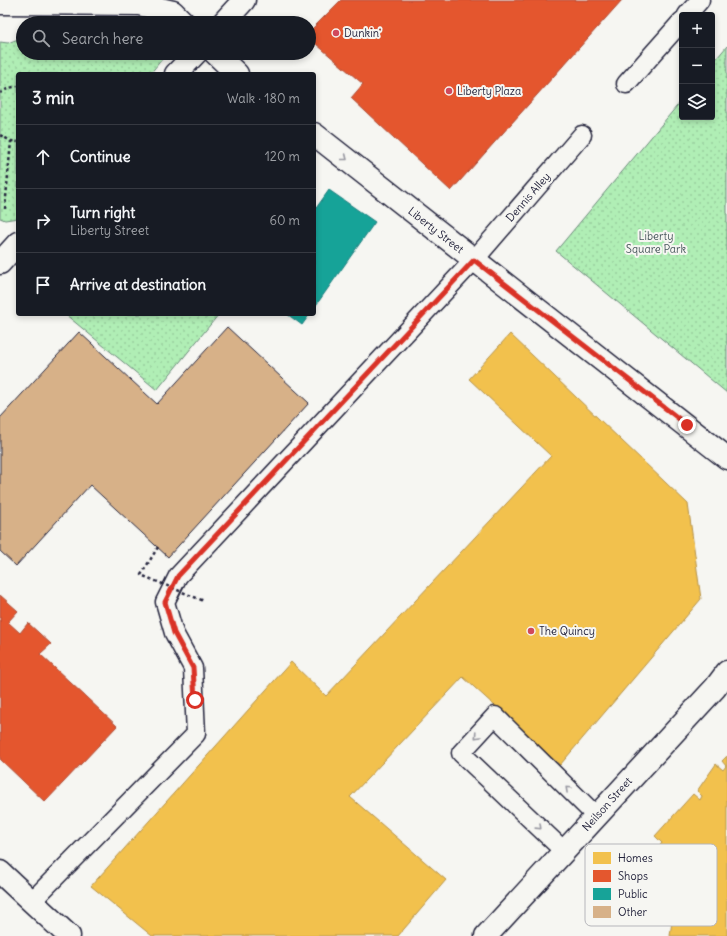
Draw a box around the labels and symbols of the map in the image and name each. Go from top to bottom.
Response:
place label: Dunkin' [344,26,381,40]
marker: Dunkin' [331,28,341,38]
place label: Liberty Plaza [457,84,521,98]
marker: Liberty Plaza [444,86,454,96]
one-way arrow [340,154,347,161]
street label: Dennis Alley [503,169,553,225]
street label: Liberty Street [405,204,467,256]
park label: Liberty Square Park [626,229,687,256]
route end [678,416,696,434]
place label: The Quincy [539,624,595,638]
marker: The Quincy [526,626,536,636]
route start [186,691,204,709]
one-way arrow [474,732,481,739]
street label: Neilson Street [579,774,635,834]
one-way arrow [565,786,573,794]
one-way arrow [534,822,542,829]
legend [585,844,717,926]
text: Homes [618,851,653,865]
text: Shops [618,869,648,883]
text: Public [618,887,648,901]
text: Other [618,905,647,919]

